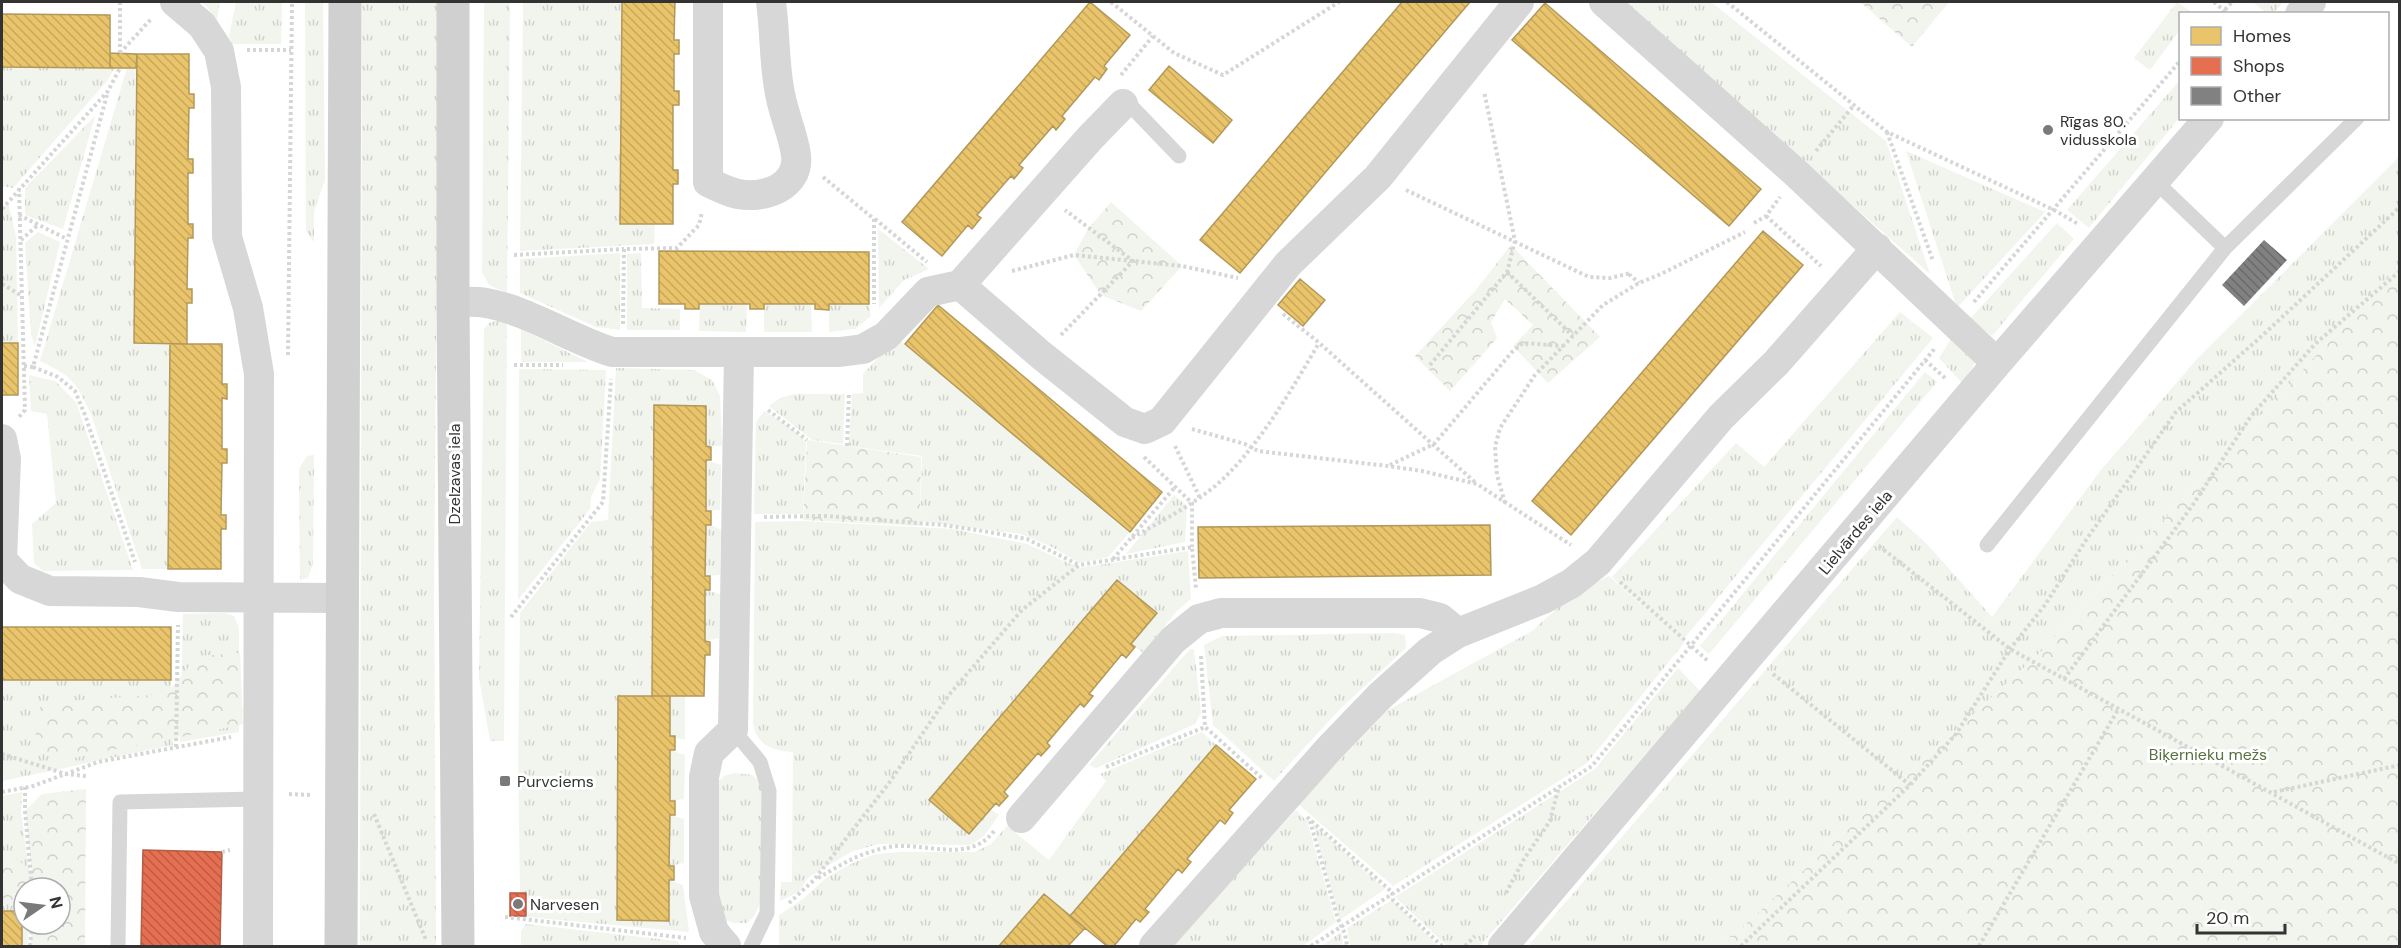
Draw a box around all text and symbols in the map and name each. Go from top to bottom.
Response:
legend [2179,12,2389,120]
text: Homes [2233,24,2291,48]
text: Shops [2233,54,2285,78]
text: Other [2233,84,2282,108]
place label: Rīgas 80. vidusskola [2060,111,2137,150]
marker: Rīgas 80. vidusskola [2041,123,2055,137]
street label: Dzelzavas iela [444,424,465,524]
street label: Lielvārdes iela [1814,486,1897,579]
park label: Biķernieku mežs [2149,744,2267,765]
place label: Purvciems [517,771,594,792]
marker: Purvciems [498,774,512,788]
north arrow [12,876,72,936]
text: N [44,894,68,911]
place label: Narvesen [530,894,599,915]
marker: Narvesen [511,897,525,911]
scale bar [2197,897,2286,935]
text: 20 m [2206,906,2249,930]

